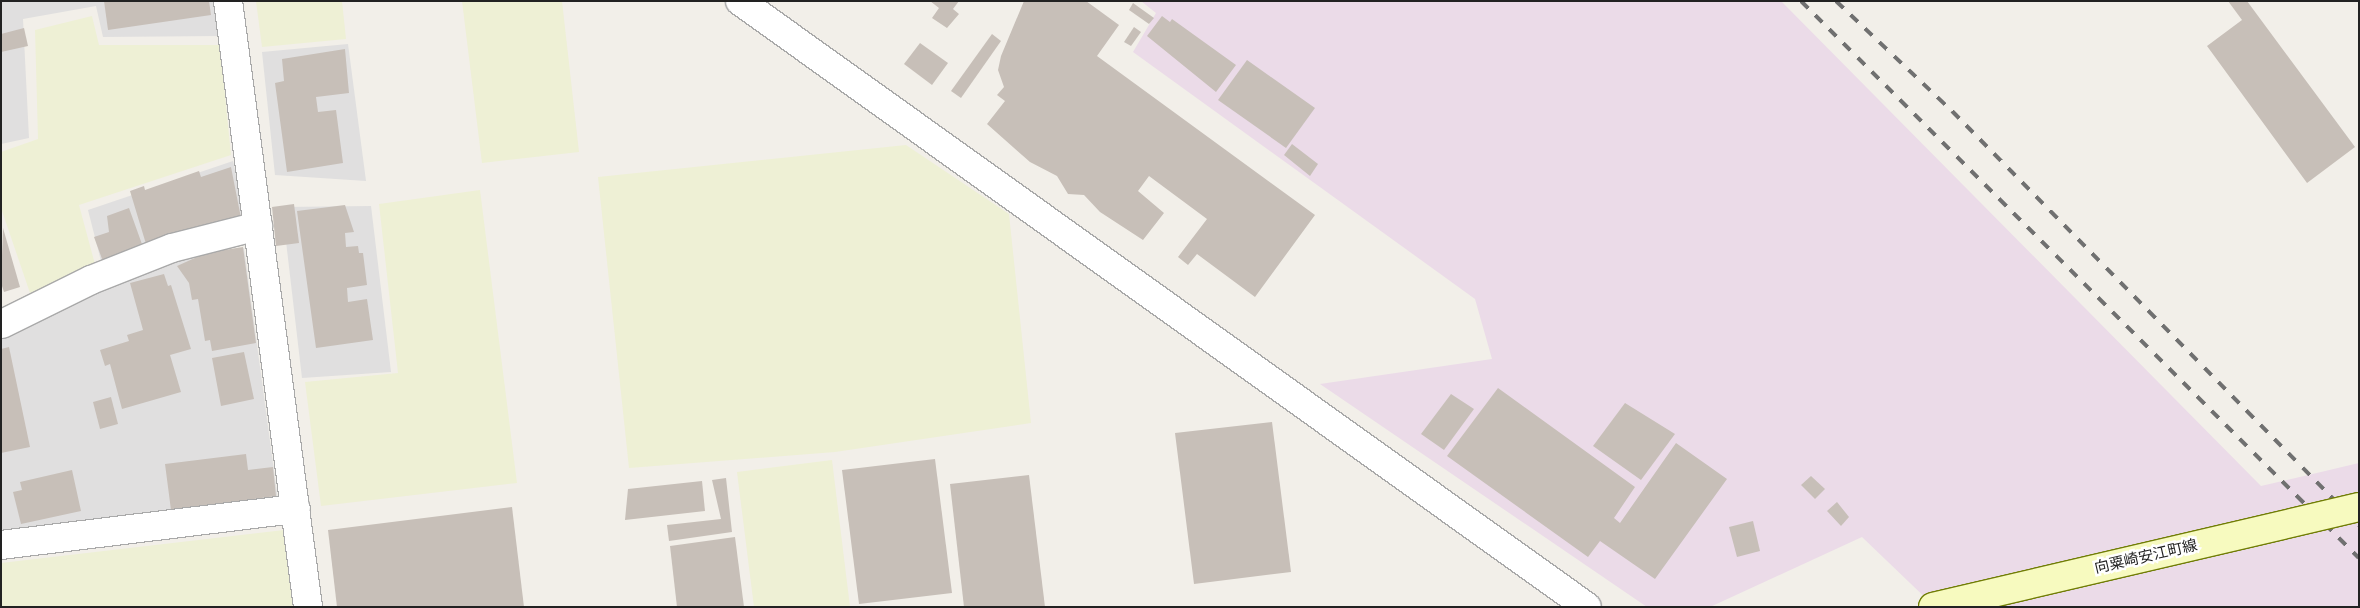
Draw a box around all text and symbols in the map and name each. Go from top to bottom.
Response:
street label: 向粟崎安江町線 [2093,536,2199,578]

